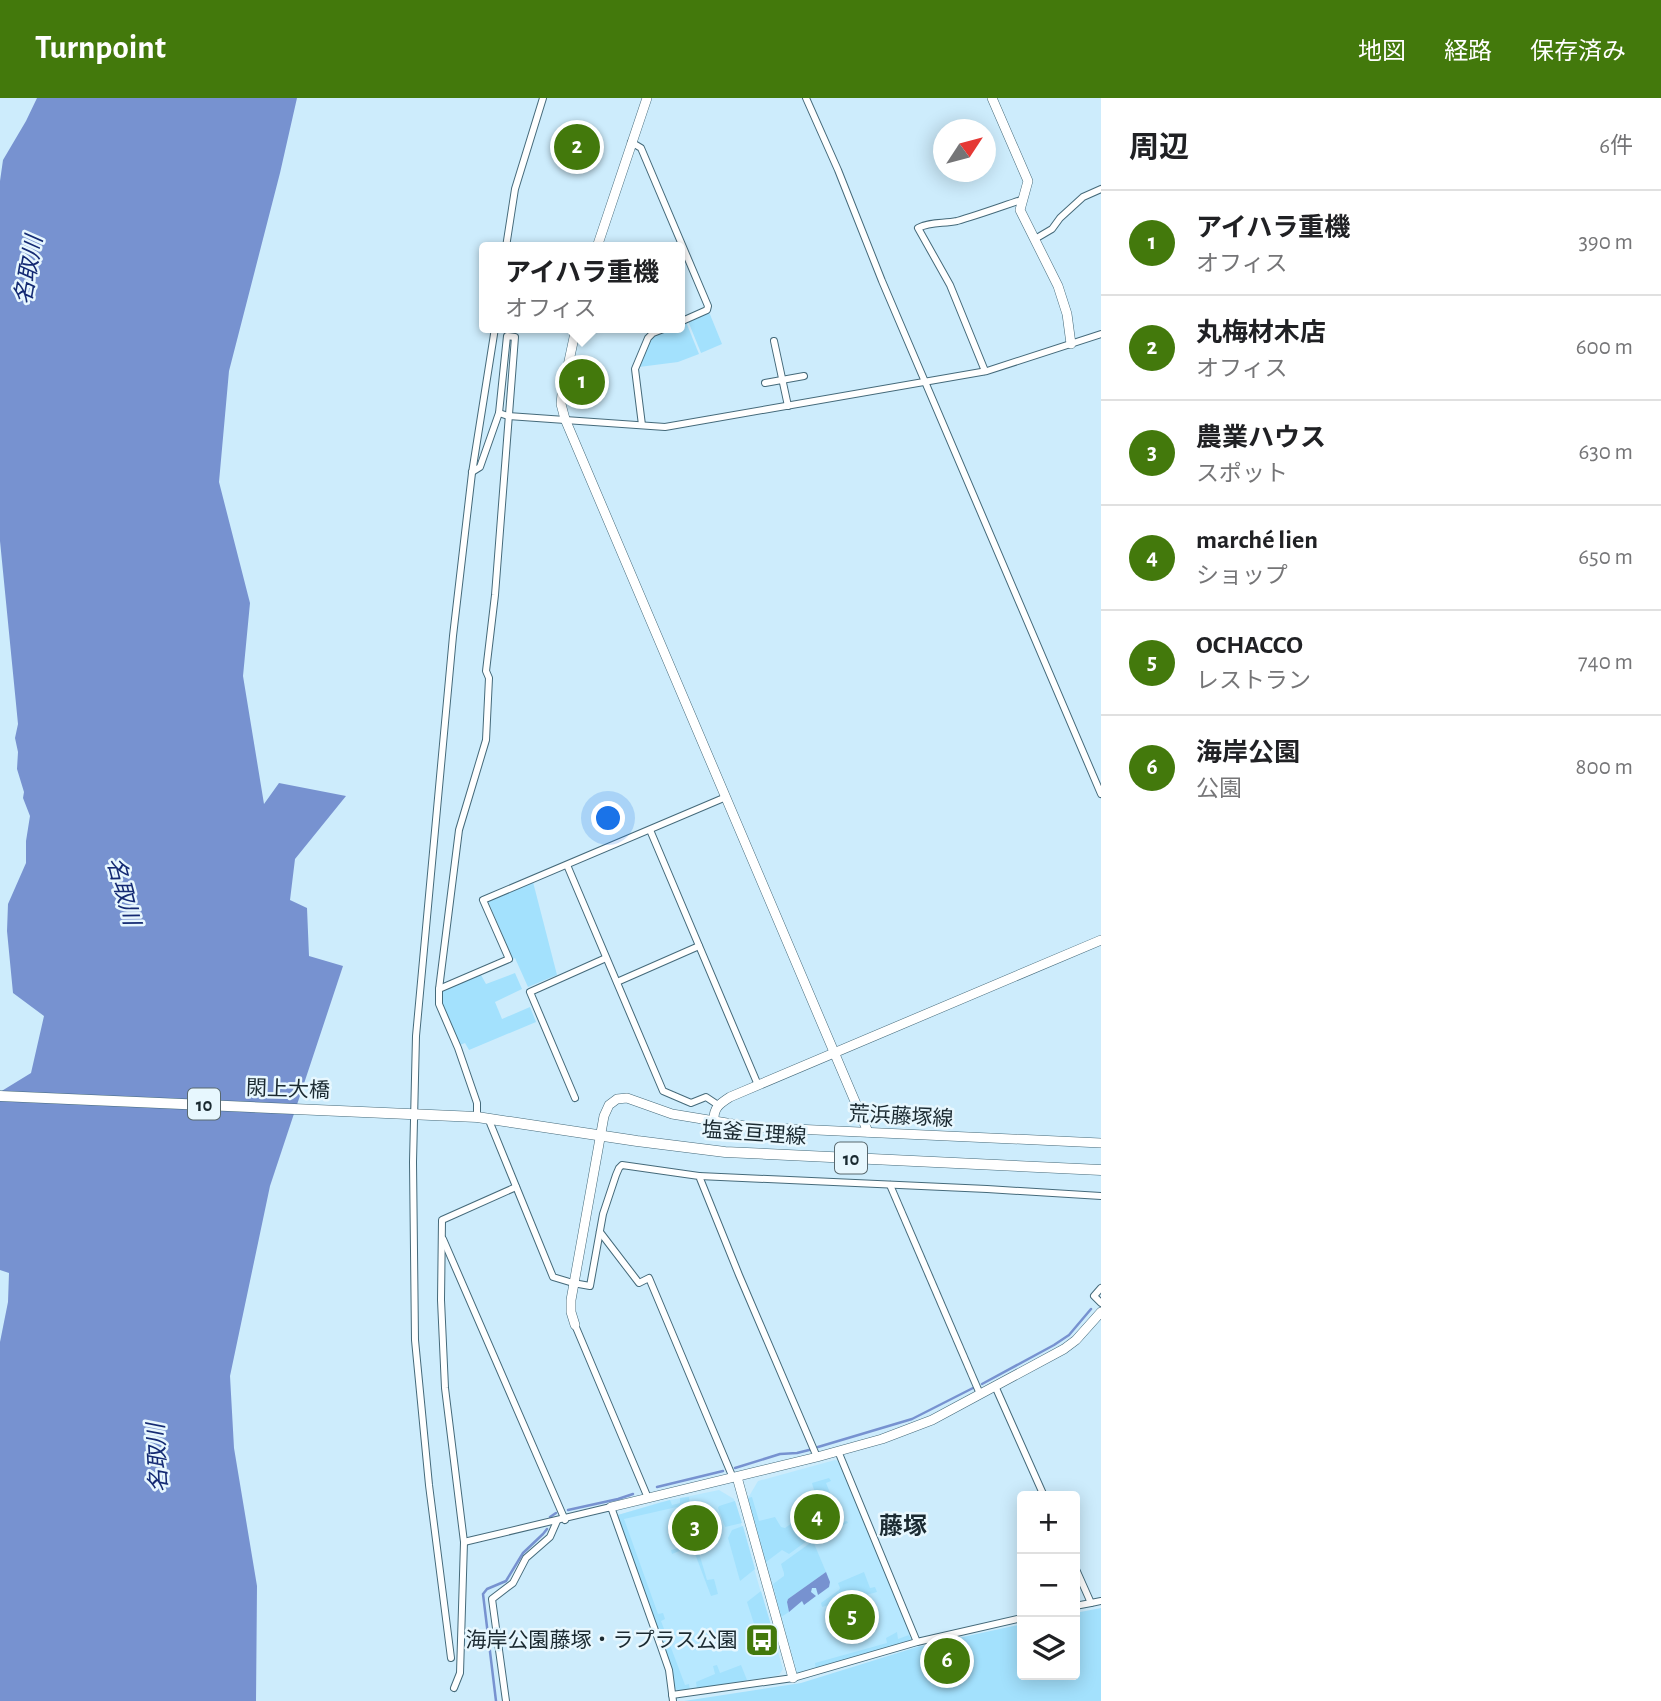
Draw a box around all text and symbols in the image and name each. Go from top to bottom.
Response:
text: Turnpoint [35,32,166,65]
text: 地図 [1358,40,1406,64]
text: 経路 [1444,40,1492,64]
text: 保存済み [1530,40,1626,64]
north arrow [933,119,996,182]
pin: 2 [554,121,600,173]
text: 周辺 [1129,133,1189,163]
text: 6件 [1599,135,1633,158]
text: アイハラ重機 [1196,215,1350,241]
water label: 名取川 [10,231,47,306]
text: 1 [1148,231,1156,254]
text: 390 m [1578,231,1633,254]
popup [479,242,685,333]
text: オフィス [1196,253,1288,276]
text: アイハラ重機 [505,260,659,286]
text: オフィス [505,298,596,321]
text: 丸梅材木店 [1196,320,1326,346]
text: 2 [1147,336,1157,359]
text: 600 m [1576,336,1633,359]
pin: 1 [559,356,605,408]
text: オフィス [1196,358,1288,381]
text: 農業ハウス [1196,425,1326,451]
text: 3 [1147,441,1157,464]
text: 630 m [1578,441,1633,464]
text: スポット [1196,463,1288,486]
text: marché lien [1196,527,1318,553]
text: 4 [1146,546,1158,569]
text: 650 m [1578,546,1633,569]
text: ショップ [1196,565,1288,588]
text: OCHACCO [1196,632,1303,658]
text: 5 [1147,651,1157,674]
text: 740 m [1578,651,1633,674]
text: レストラン [1196,670,1311,693]
text: 海岸公園 [1196,740,1300,766]
text: 6 [1146,756,1158,779]
text: 800 m [1576,756,1633,779]
text: 公園 [1196,778,1242,801]
your location [591,801,625,835]
water label: 名取川 [103,855,145,931]
street label: 閖上大橋 [246,1077,330,1101]
road number: 10 [188,1088,220,1120]
street label: 荒浜藤塚線 [848,1102,954,1130]
street label: 塩釜亘理線 [701,1118,807,1148]
road number: 10 [835,1142,867,1174]
water label: 名取川 [143,1420,172,1493]
pin: 4 [794,1491,840,1543]
map controls [1017,1491,1080,1680]
button: + [1017,1491,1080,1554]
pin: 3 [672,1502,718,1554]
district label: 藤塚 [879,1513,927,1539]
button: − [1017,1554,1080,1617]
pin: 5 [829,1591,875,1643]
button: layers [1017,1617,1080,1680]
bus stop icon: 海岸公園藤塚・ラプラス公園 [743,1621,781,1659]
place label: 海岸公園藤塚・ラプラス公園 [465,1629,738,1651]
pin: 6 [924,1635,970,1687]

